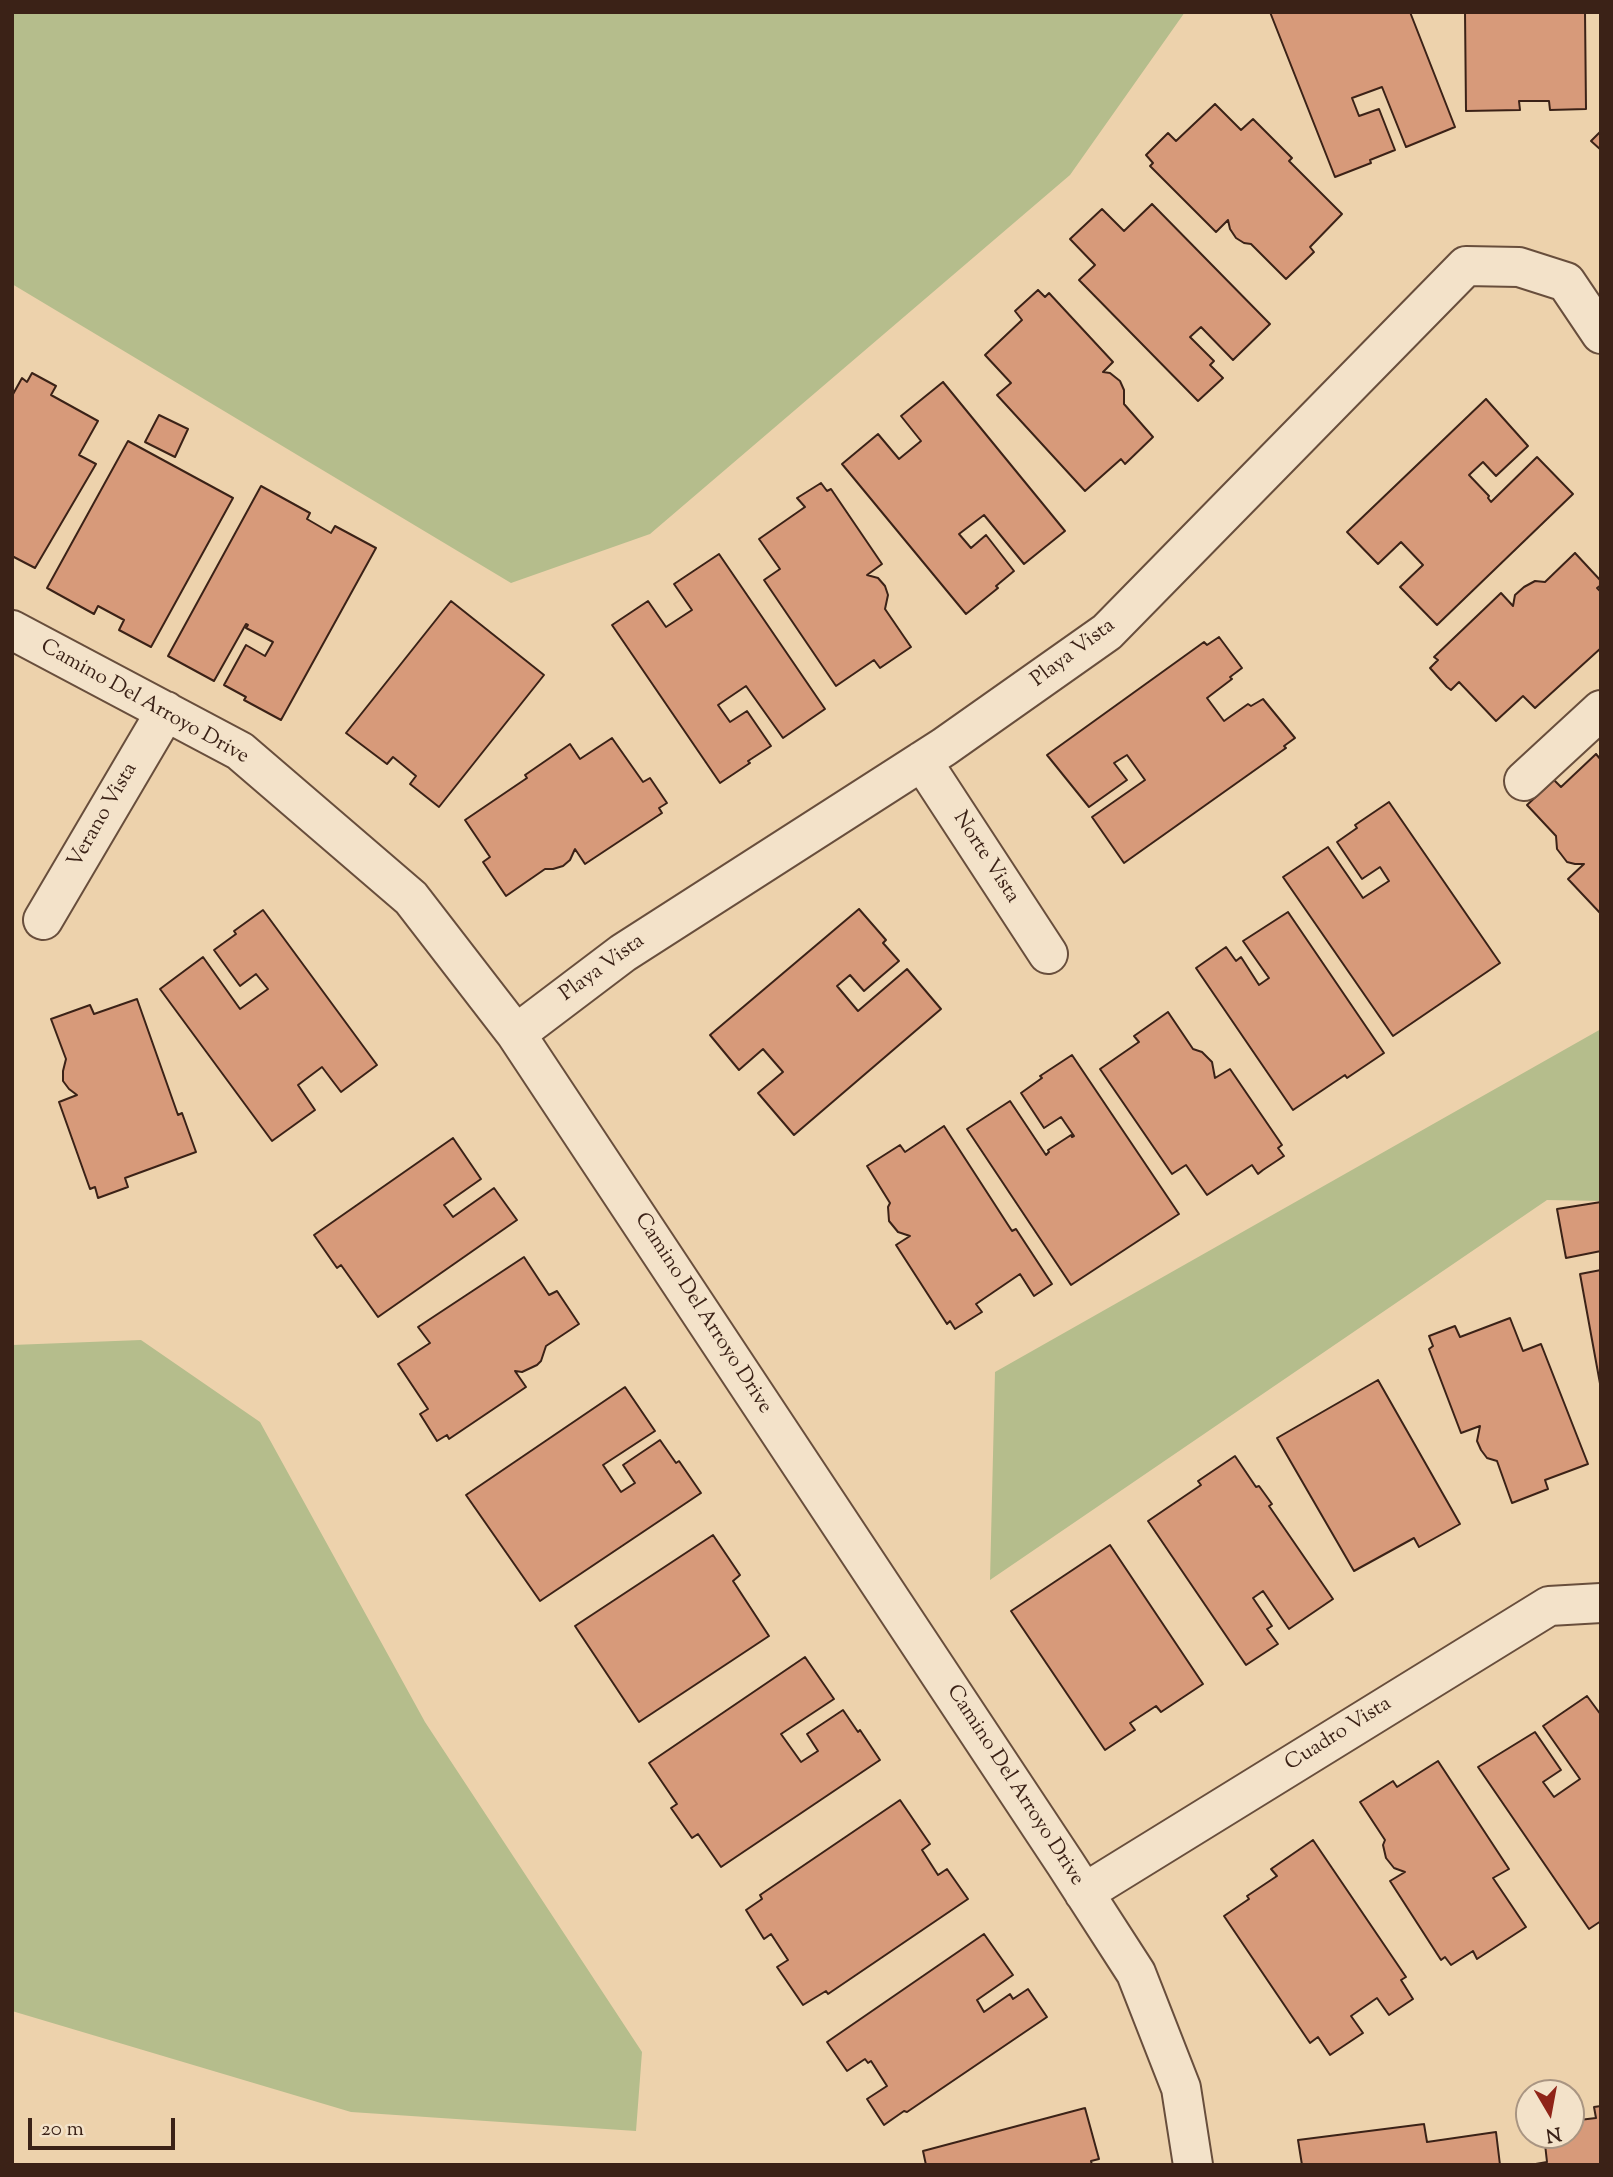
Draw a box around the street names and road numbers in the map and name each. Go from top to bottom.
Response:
street label: Playa Vista [1027,614,1121,694]
street label: Camino Del Arroyo Drive [35,635,253,771]
street label: Verano Vista [64,759,144,873]
street label: Norte Vista [946,808,1024,908]
street label: Playa Vista [556,930,650,1008]
street label: Camino Del Arroyo Drive [628,1209,776,1419]
street label: Camino Del Arroyo Drive [940,1681,1088,1891]
street label: Cuadro Vista [1281,1692,1397,1778]

